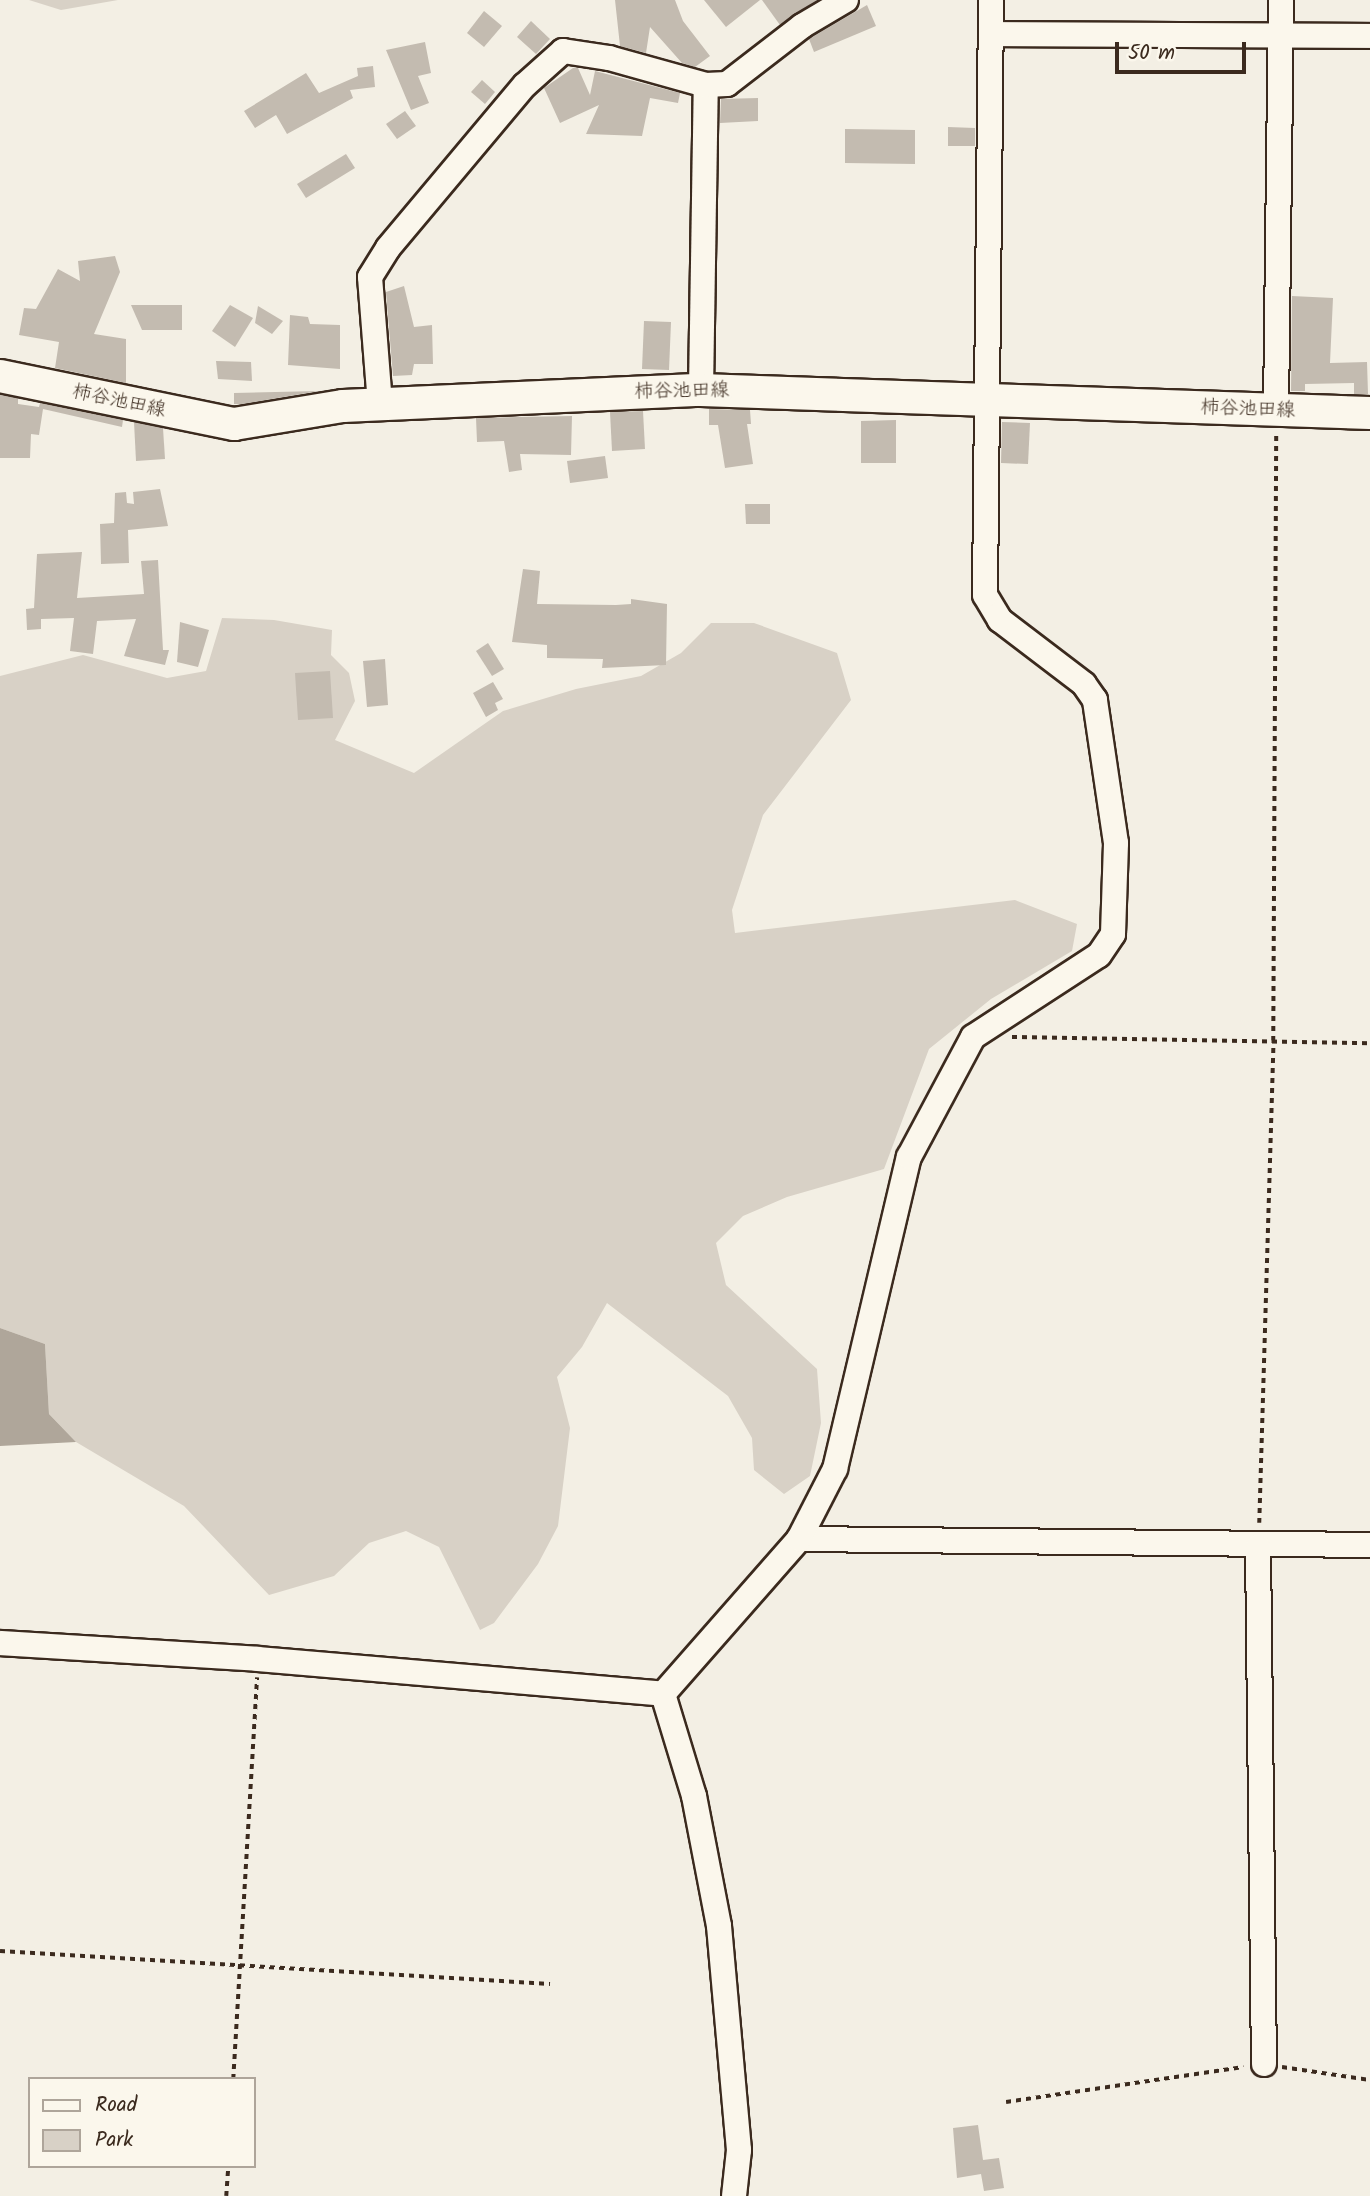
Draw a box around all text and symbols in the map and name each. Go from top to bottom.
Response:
scale bar [1118,28,1249,72]
text: 50 m [1128,37,1175,70]
street label: 柿谷池田線 [634,380,730,404]
street label: 柿谷池田線 [70,381,168,423]
street label: 柿谷池田線 [1200,397,1296,423]
legend [28,2077,256,2168]
text: Road [95,2089,137,2122]
text: Park [95,2124,133,2157]

